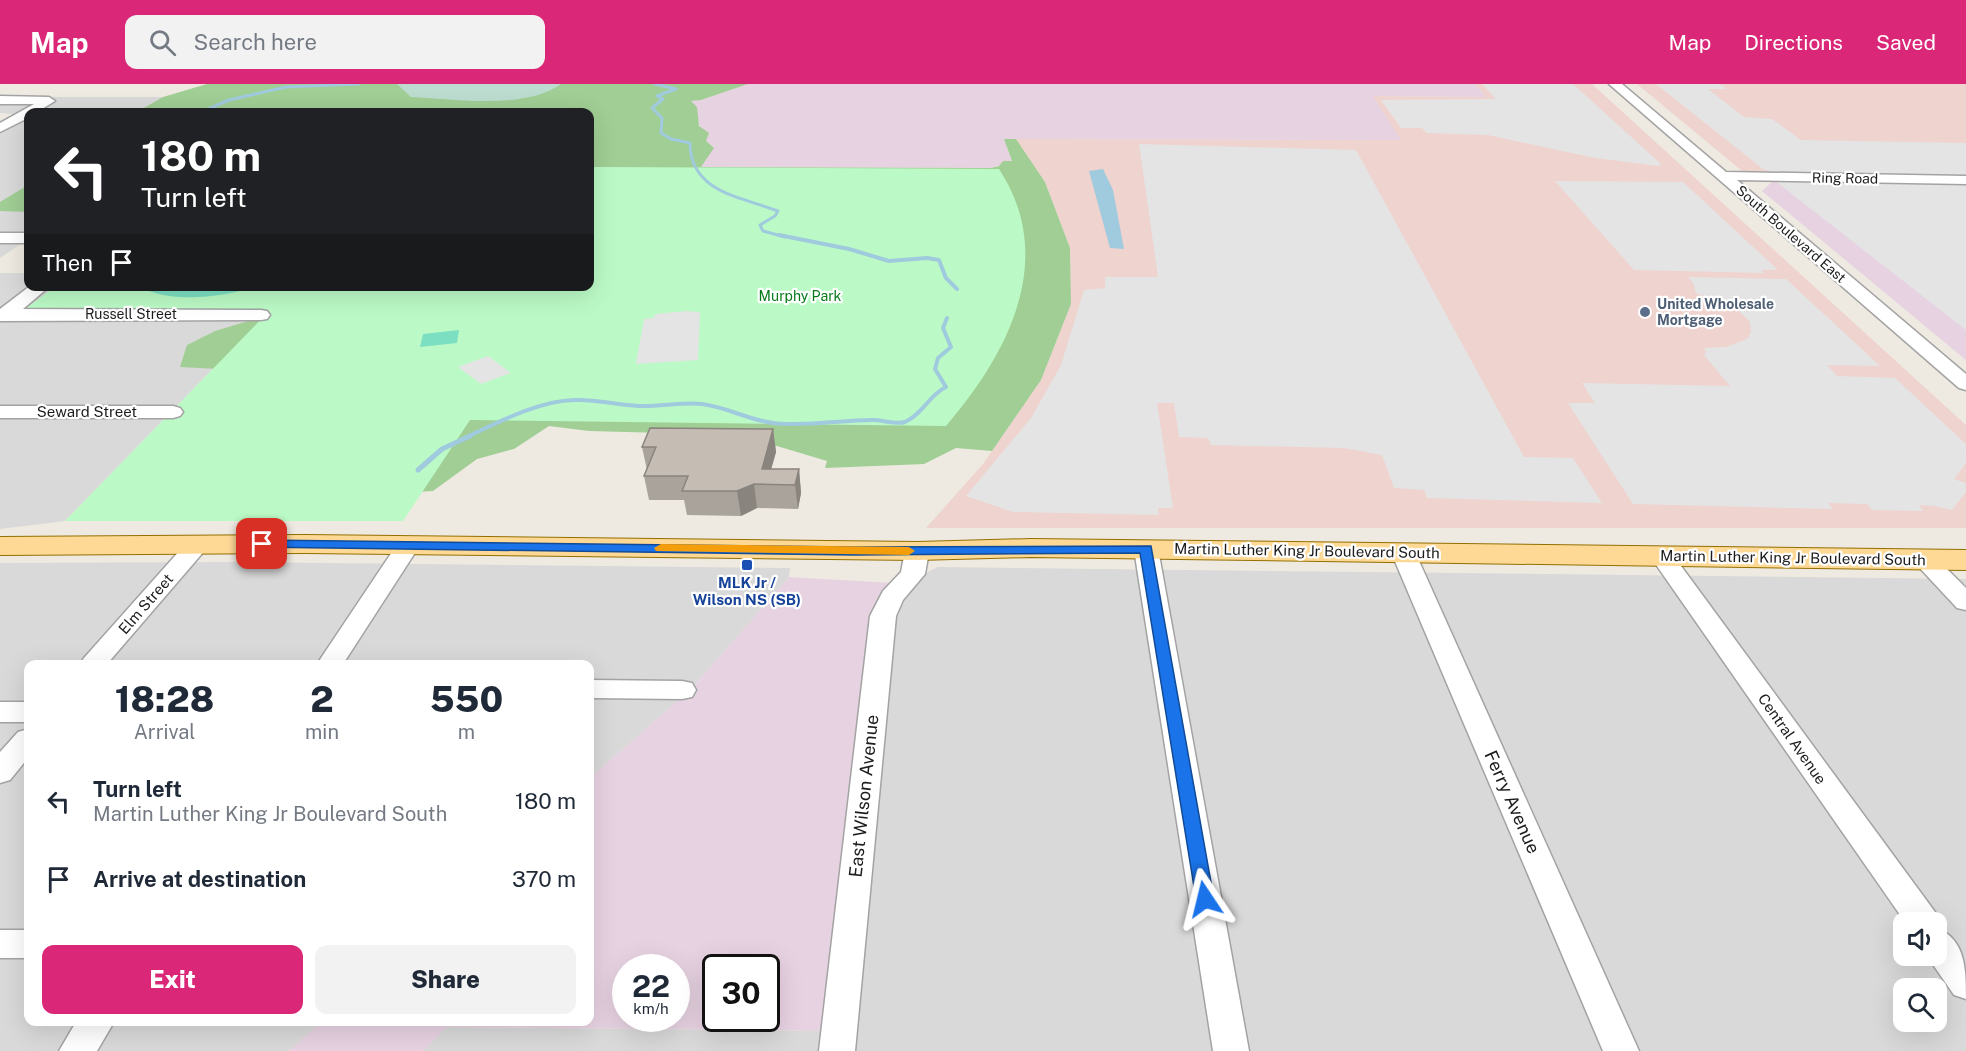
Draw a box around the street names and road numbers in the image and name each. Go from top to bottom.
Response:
street label: Ring Road [1812,169,1878,187]
street label: South Boulevard East [1733,182,1849,286]
street label: Russell Street [85,306,177,322]
street label: Seward Street [37,403,137,420]
street label: Martin Luther King Jr Boulevard South [1174,540,1440,561]
street label: Martin Luther King Jr Boulevard South [1660,547,1926,568]
street label: Elm Street [115,570,176,637]
street label: Central Avenue [1755,690,1830,787]
street label: East Wilson Avenue [845,714,882,878]
street label: Ferry Avenue [1480,747,1545,857]

